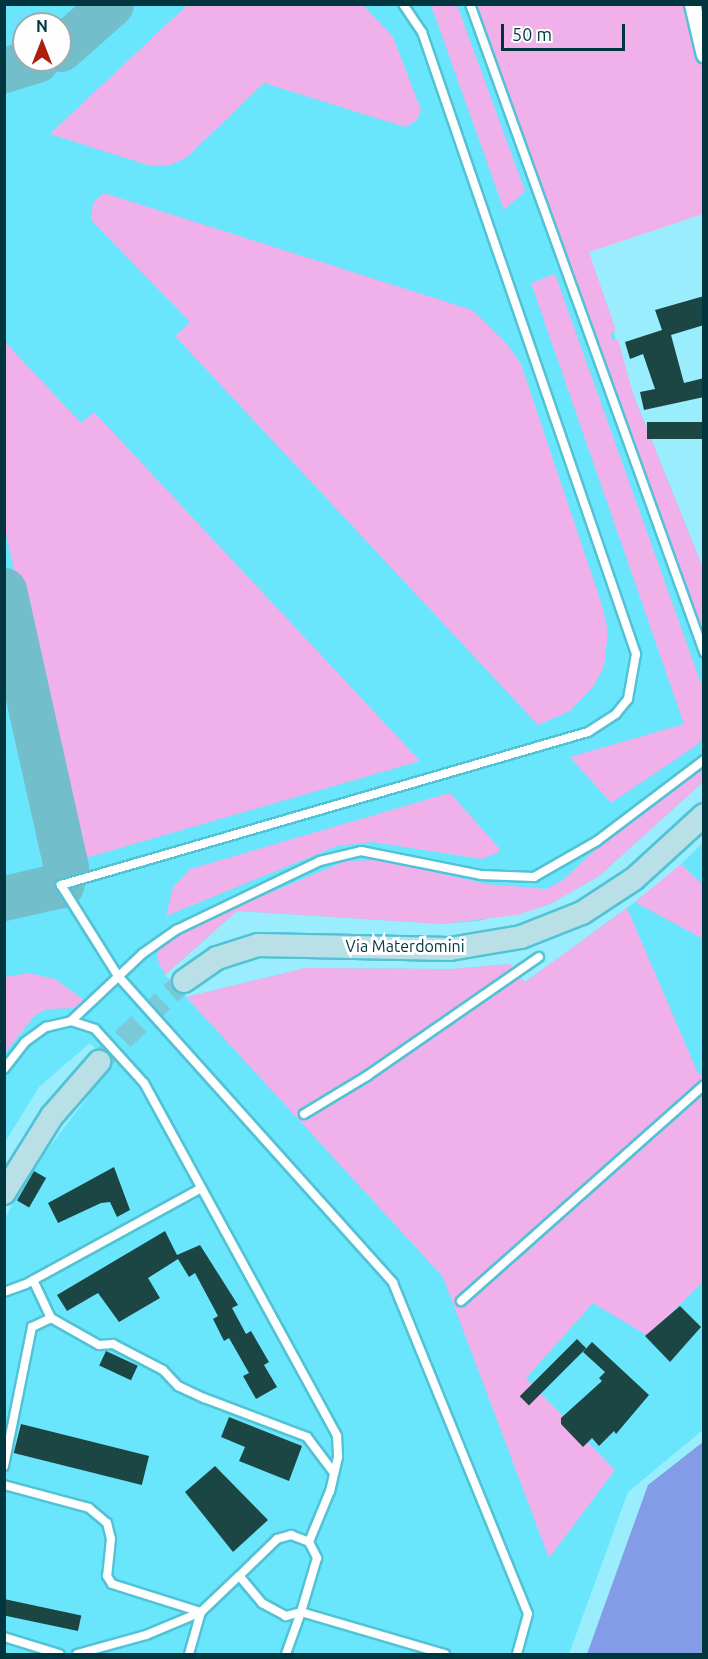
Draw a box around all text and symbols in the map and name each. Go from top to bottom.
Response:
north arrow [12,12,72,72]
scale bar [504,12,628,50]
text: N [36,17,48,35]
text: 50 m [512,24,552,44]
street label: Via Materdomini [345,936,465,956]

